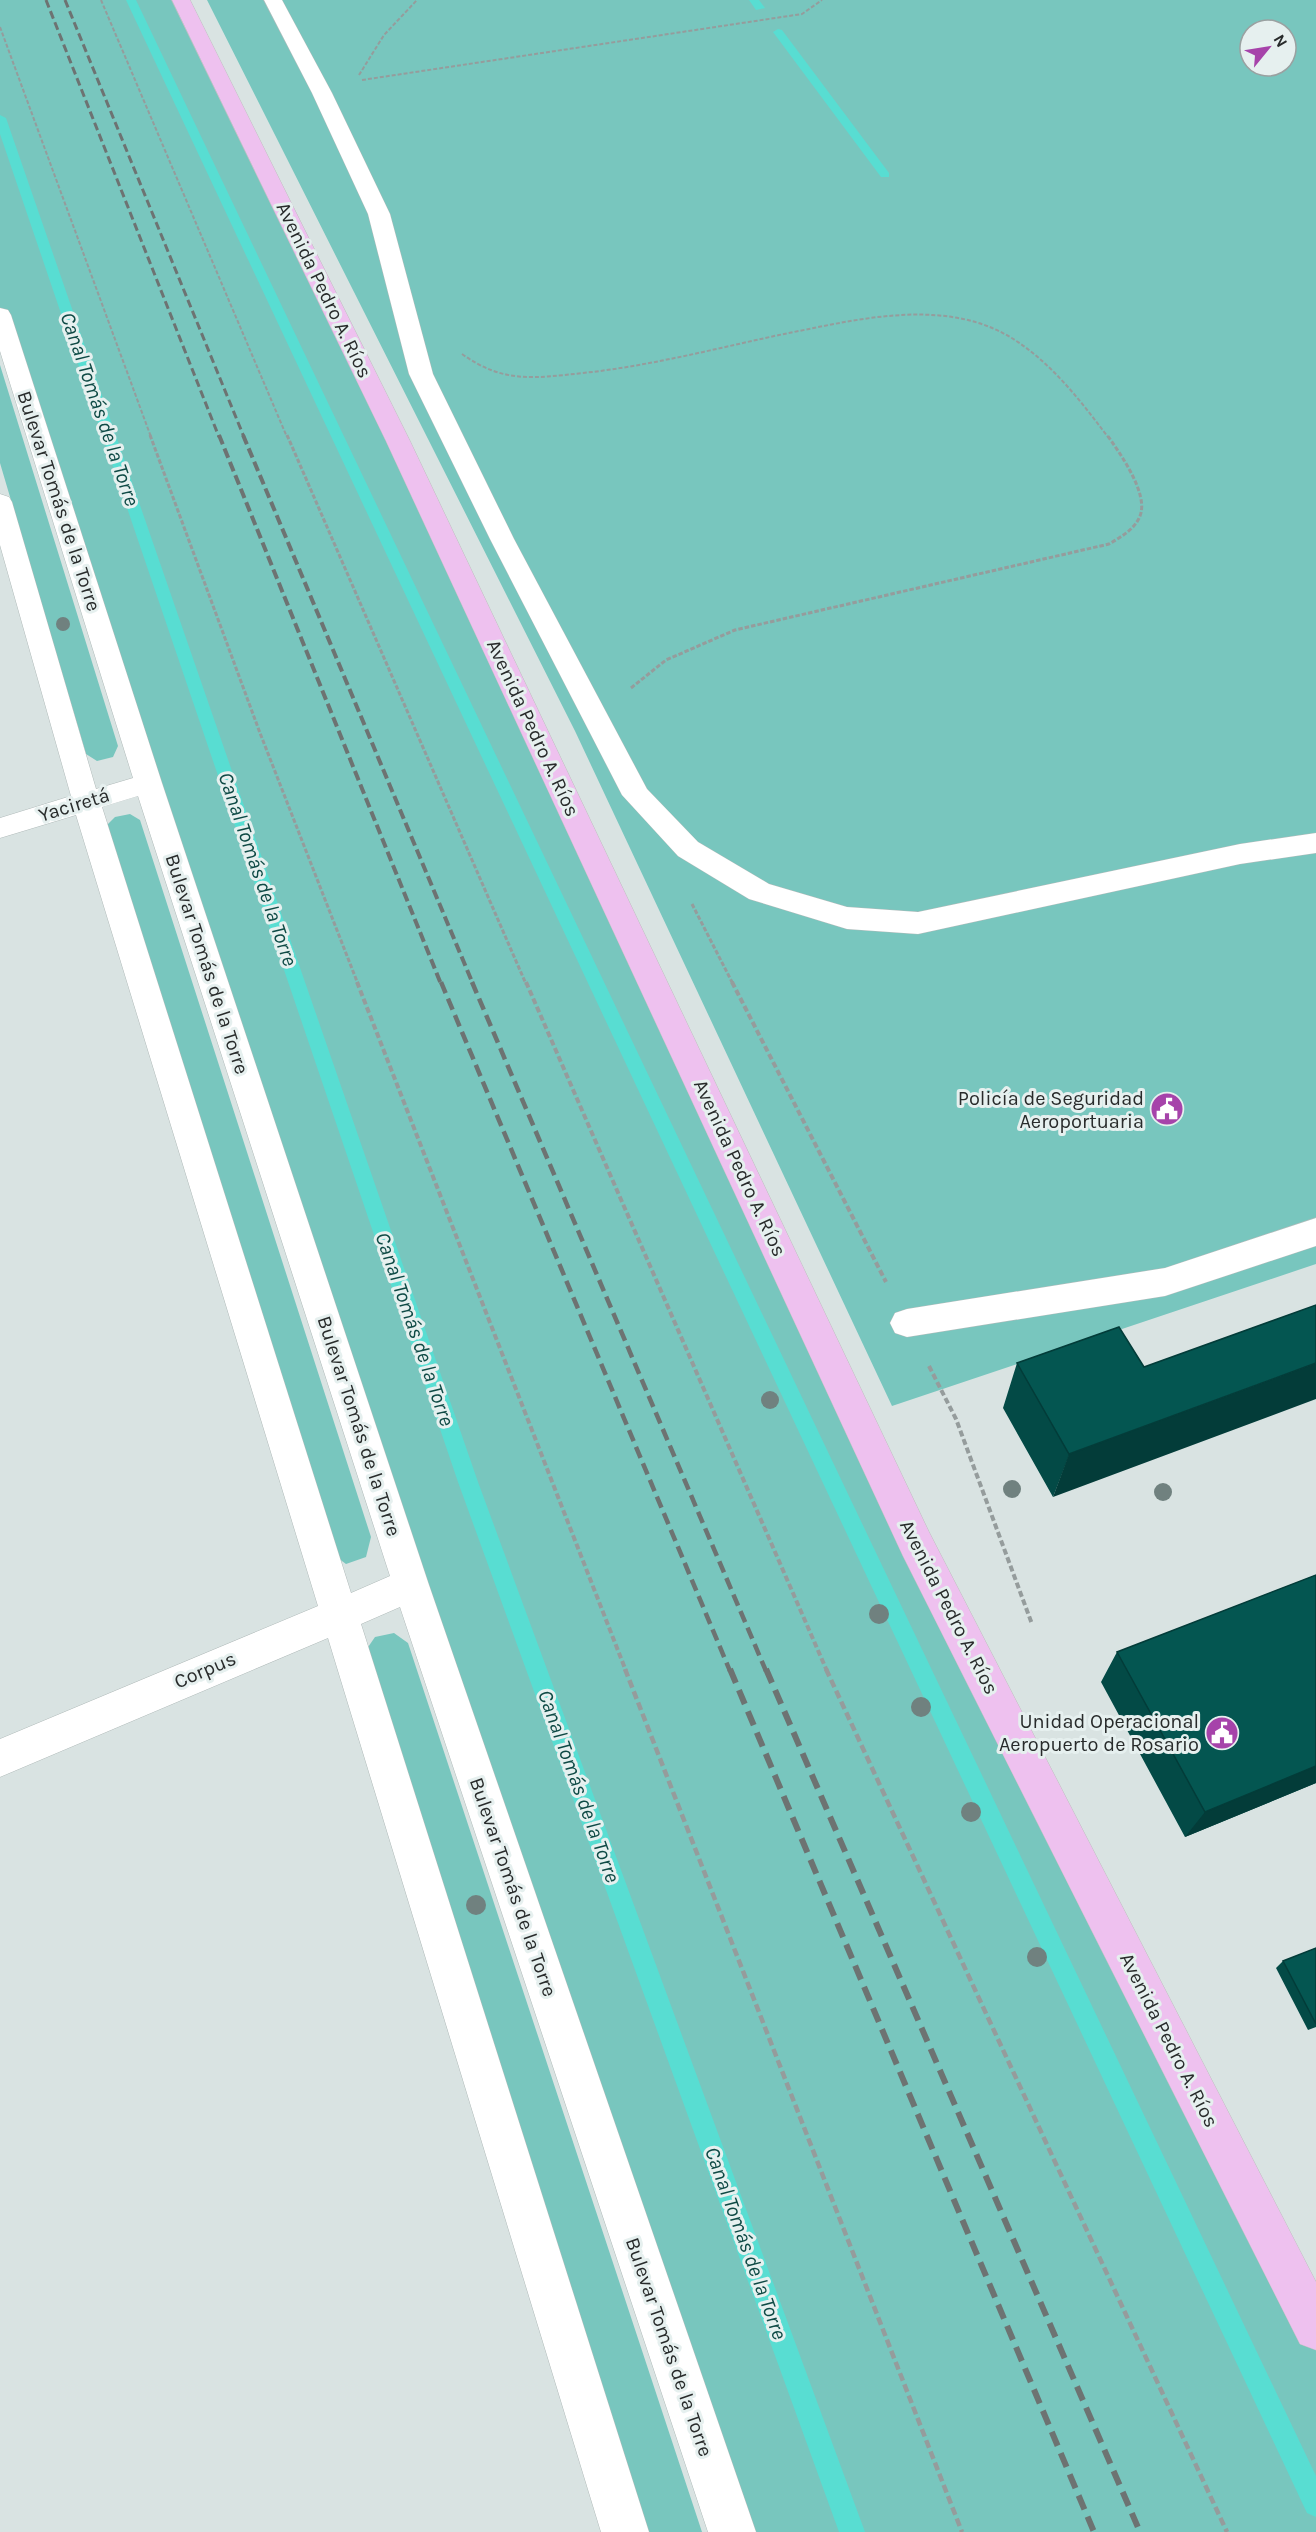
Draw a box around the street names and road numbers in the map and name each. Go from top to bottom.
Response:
street label: Avenida Pedro A. Ríos [271,198,377,382]
street label: Bulevar Tomás de la Torre [13,388,105,614]
street label: Avenida Pedro A. Ríos [482,636,584,820]
street label: Yaciretá [36,783,112,827]
street label: Bulevar Tomás de la Torre [161,851,253,1077]
street label: Avenida Pedro A. Ríos [689,1076,791,1260]
street label: Bulevar Tomás de la Torre [313,1313,405,1539]
street label: Avenida Pedro A. Ríos [895,1516,1003,1698]
street label: Corpus [171,1647,239,1693]
street label: Bulevar Tomás de la Torre [465,1774,561,2000]
street label: Avenida Pedro A. Ríos [1115,1949,1223,2131]
street label: Bulevar Tomás de la Torre [621,2234,717,2460]

